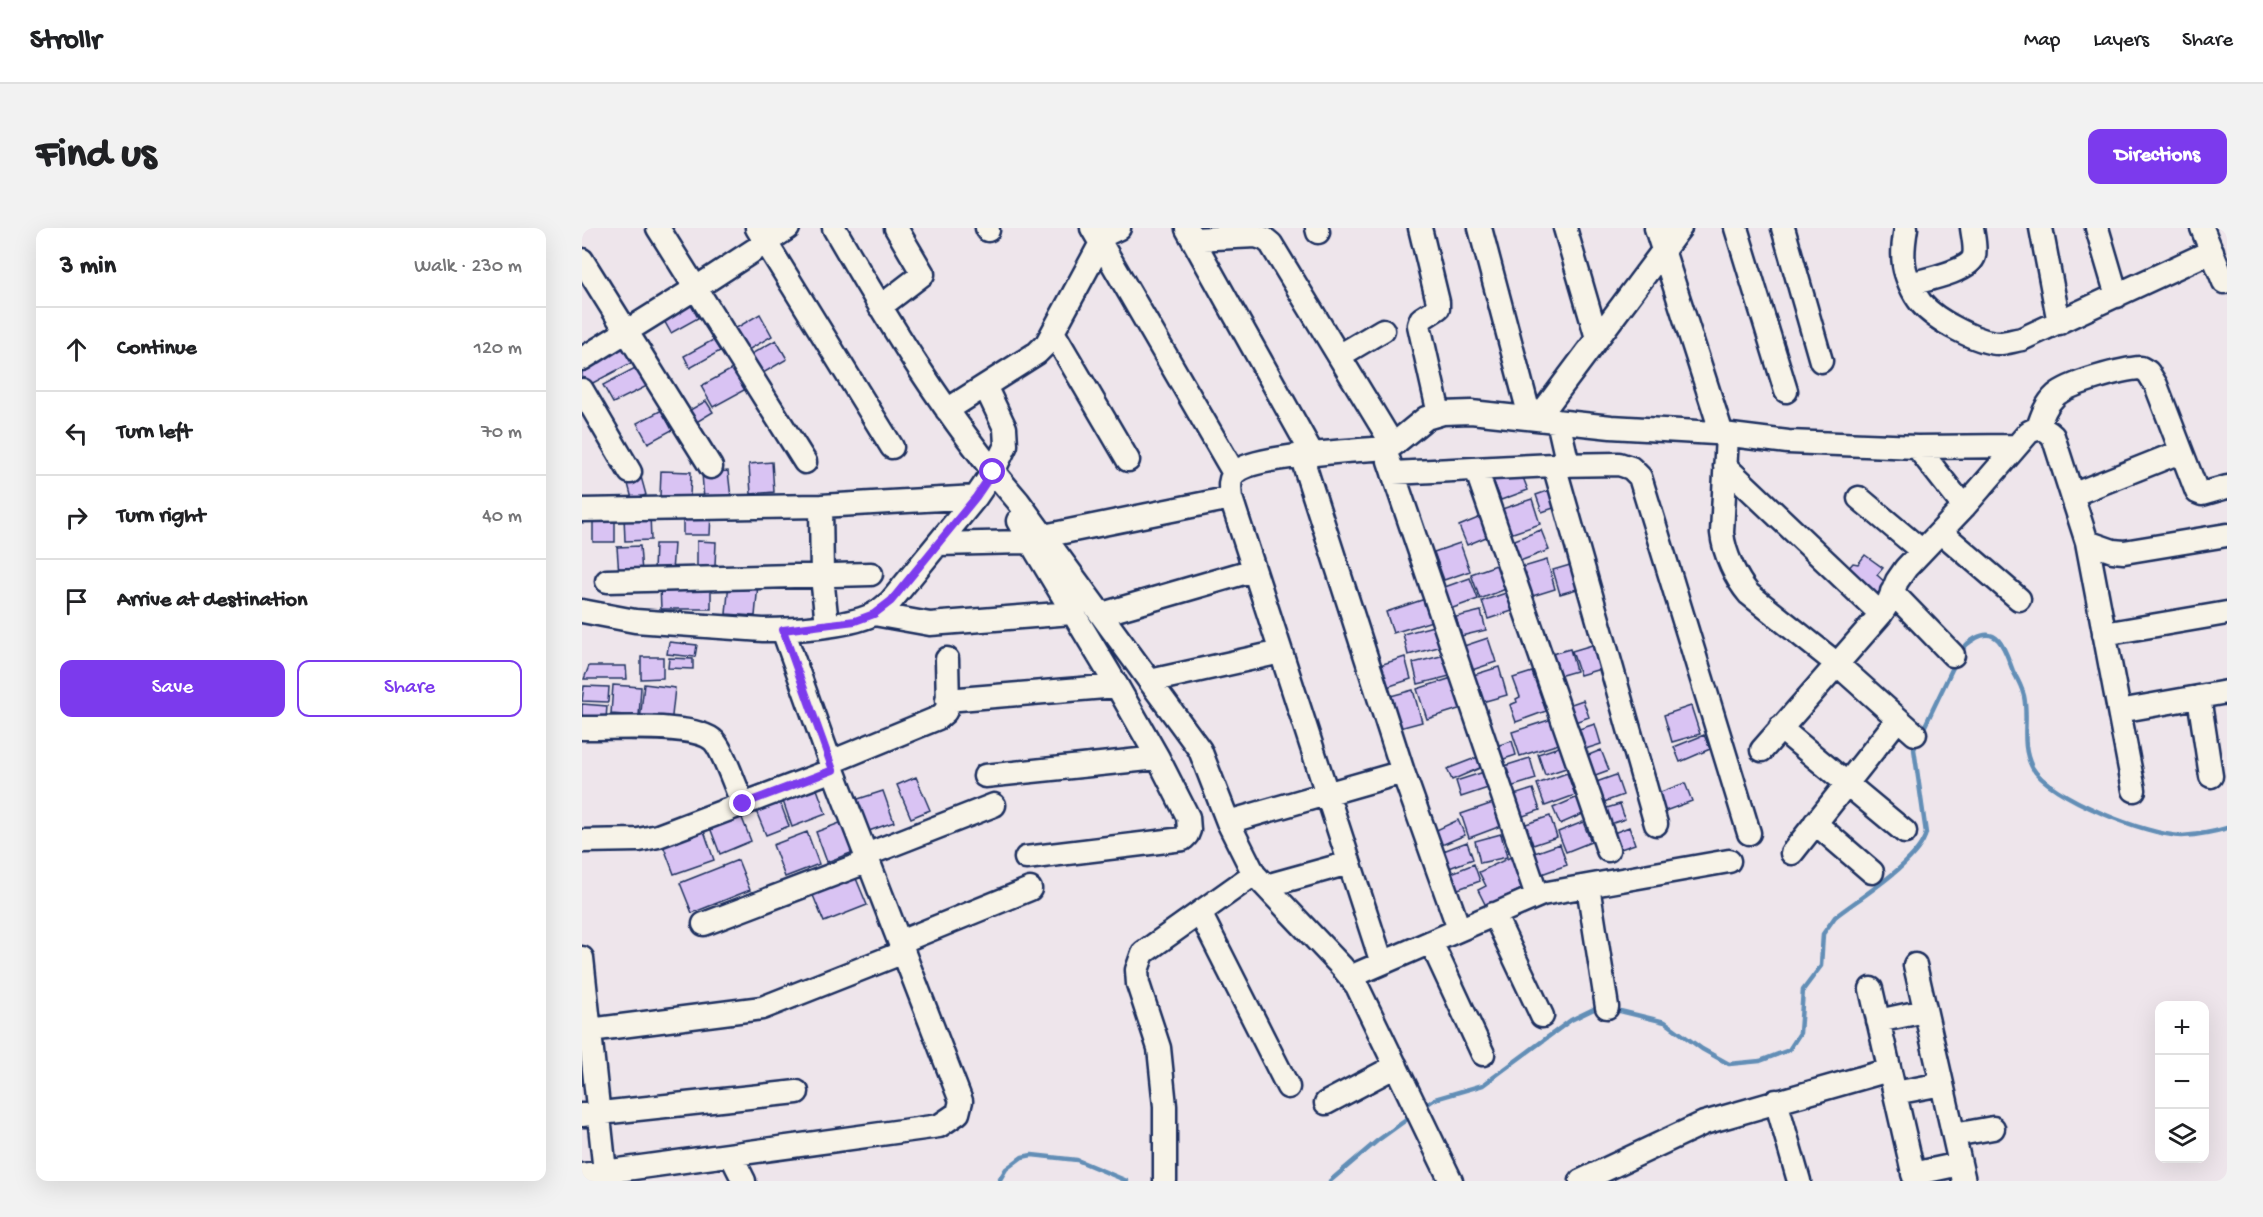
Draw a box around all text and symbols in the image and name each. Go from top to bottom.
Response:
text: Strollr [30,25,101,58]
text: Map [2024,29,2060,54]
text: Layers [2093,29,2149,54]
text: Share [2182,29,2233,54]
button: Directions [2088,129,2227,184]
text: Find us [36,132,156,181]
text: 3 min [60,252,116,283]
text: Walk · 230 m [414,256,522,279]
icon: ahead [60,333,93,366]
text: Continue [117,336,197,362]
text: 120 m [474,338,522,361]
icon: left [60,417,93,450]
text: Turn left [117,420,191,446]
text: 70 m [481,422,522,445]
route start [979,458,1005,484]
icon: right [60,501,93,534]
text: Turn right [117,504,205,530]
text: 40 m [482,506,522,529]
icon: arrive [60,585,93,618]
text: Arrive at destination [117,588,307,614]
button: Save [60,660,285,717]
button: Share [297,660,522,717]
route end [729,790,755,816]
map controls [2155,1001,2209,1163]
button: + [2155,1001,2209,1055]
button: − [2155,1055,2209,1109]
button: layers [2155,1109,2209,1163]

